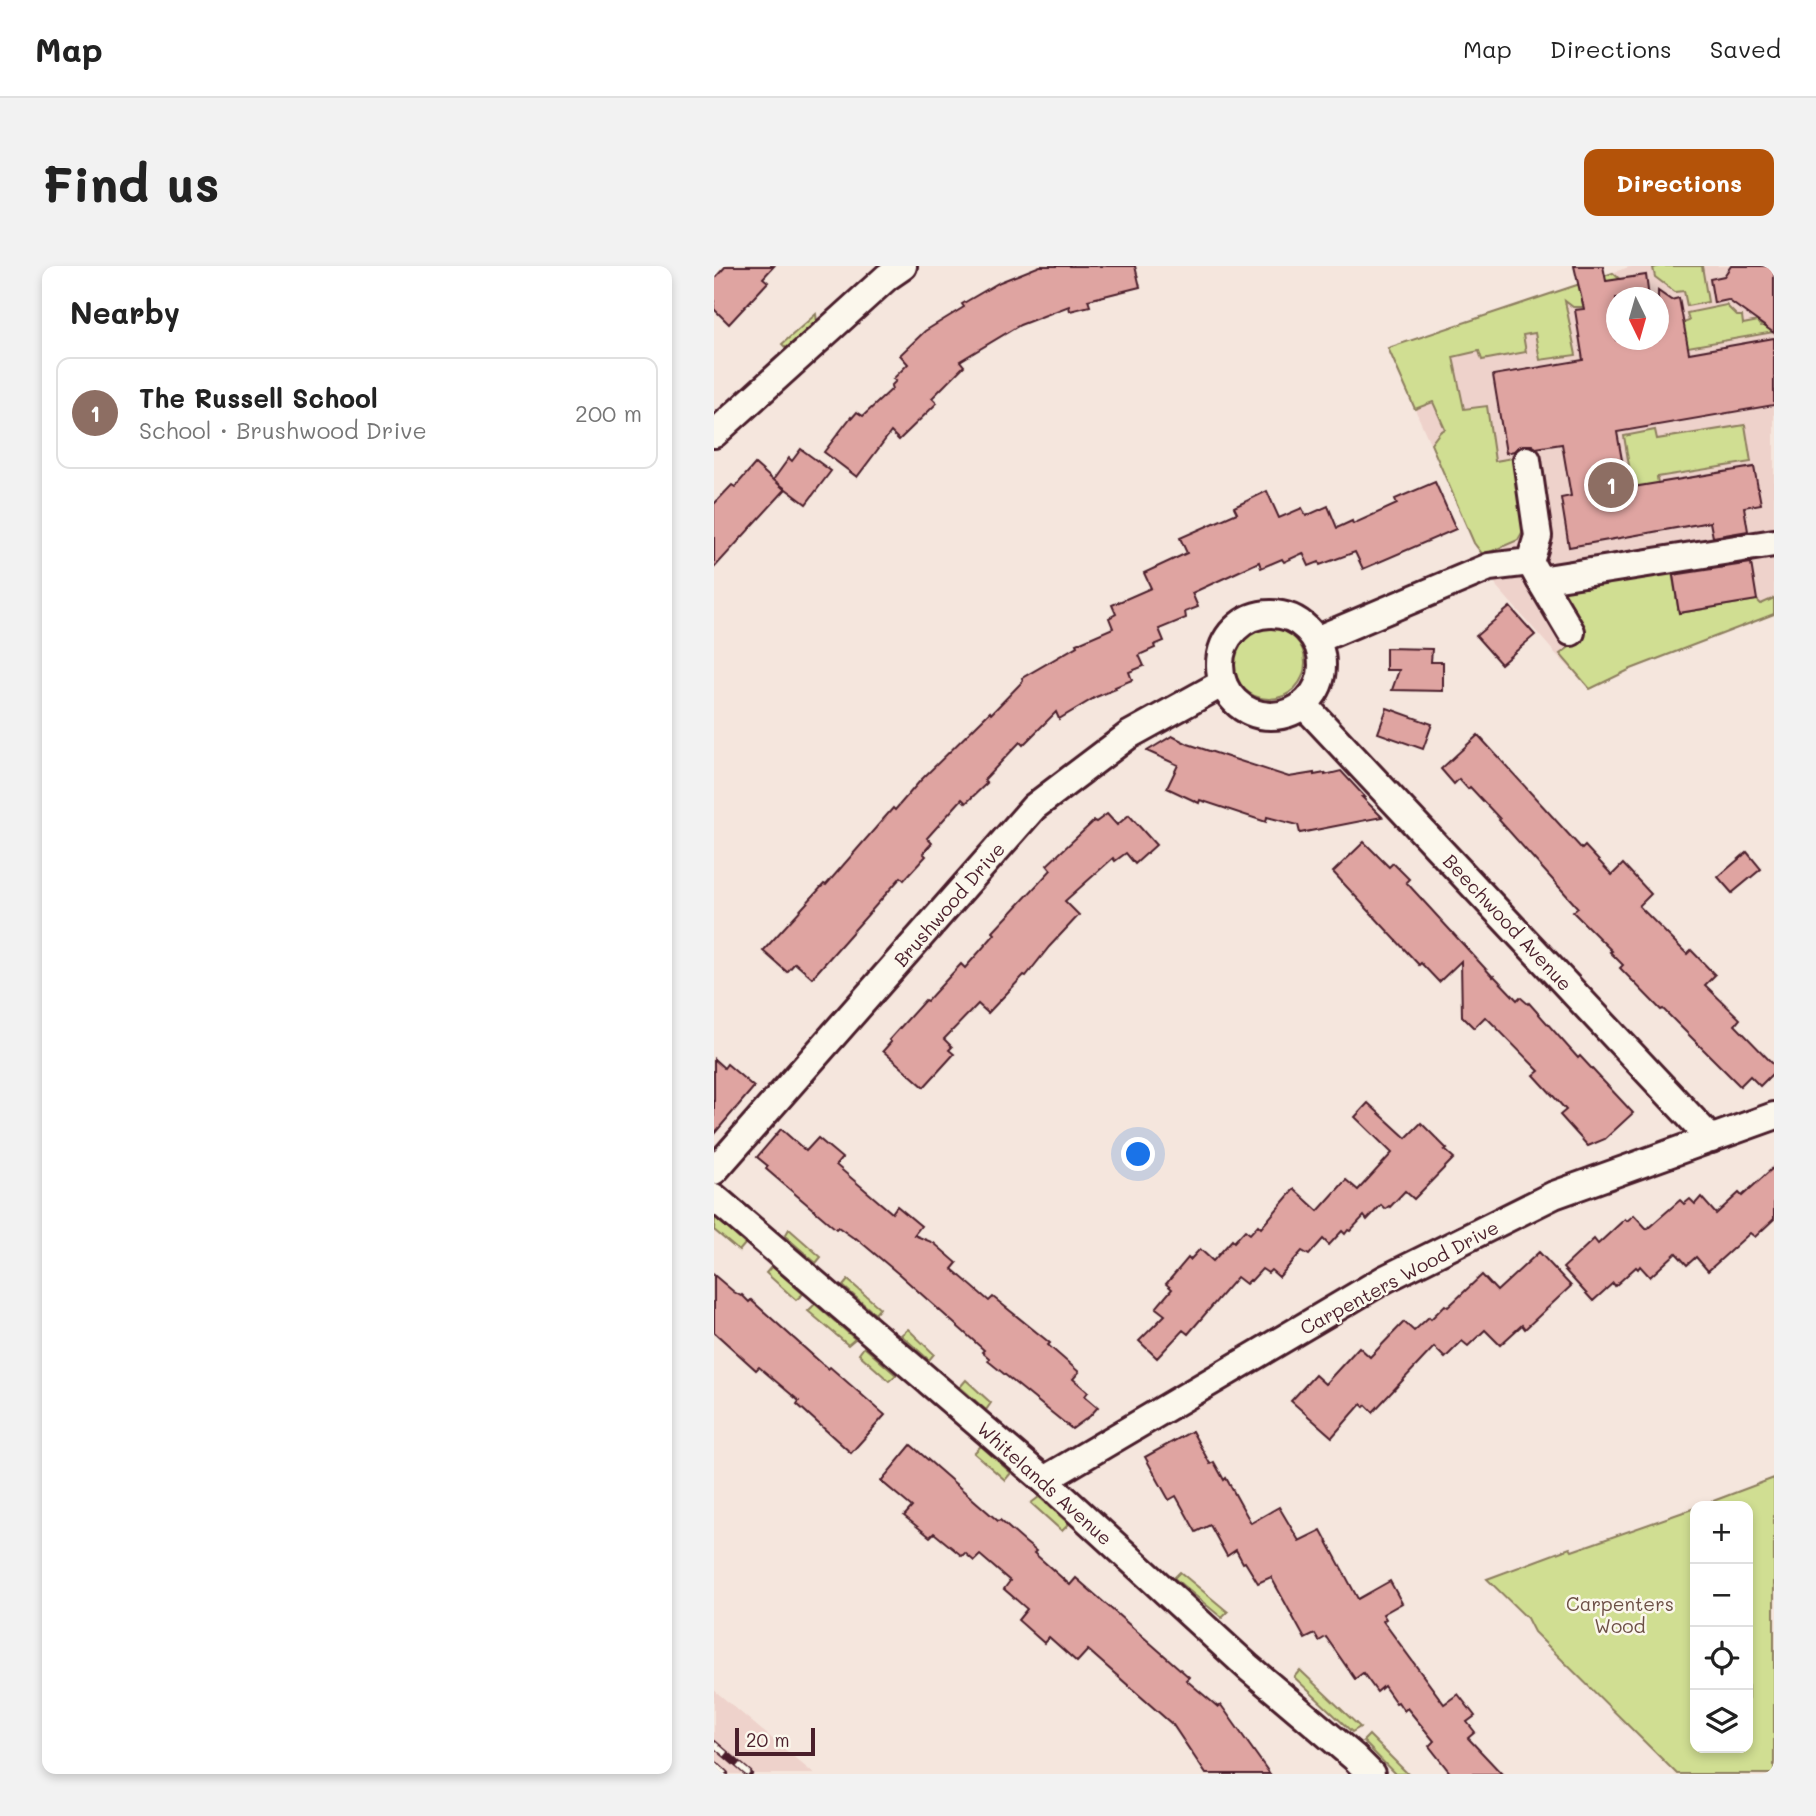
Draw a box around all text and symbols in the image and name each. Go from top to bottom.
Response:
text: Map [35,27,103,70]
text: Map [1463,33,1512,64]
text: Directions [1550,33,1672,64]
text: Saved [1710,33,1781,64]
button: Directions [1584,149,1774,216]
text: Find us [42,151,220,214]
north arrow [1606,287,1669,350]
text: Nearby [70,292,180,332]
text: The Russell School [139,381,378,415]
text: 1 [90,398,100,428]
text: 200 m [575,398,642,428]
text: School · Brushwood Drive [139,415,427,445]
pin: 1 [1588,459,1634,511]
street label: Brushwood Drive [888,836,1010,972]
street label: Beechwood Avenue [1438,848,1578,996]
your location [1121,1137,1155,1171]
street label: Carpenters Wood Drive [1295,1214,1503,1340]
street label: Whitelands Avenue [972,1416,1118,1550]
map controls [1690,1501,1753,1753]
button: + [1690,1501,1753,1564]
button: − [1690,1564,1753,1627]
park label: Carpenters Wood [1566,1591,1674,1638]
button: locate [1690,1627,1753,1690]
button: layers [1690,1690,1753,1753]
scale bar [735,1725,816,1757]
text: 20 m [746,1727,790,1752]

